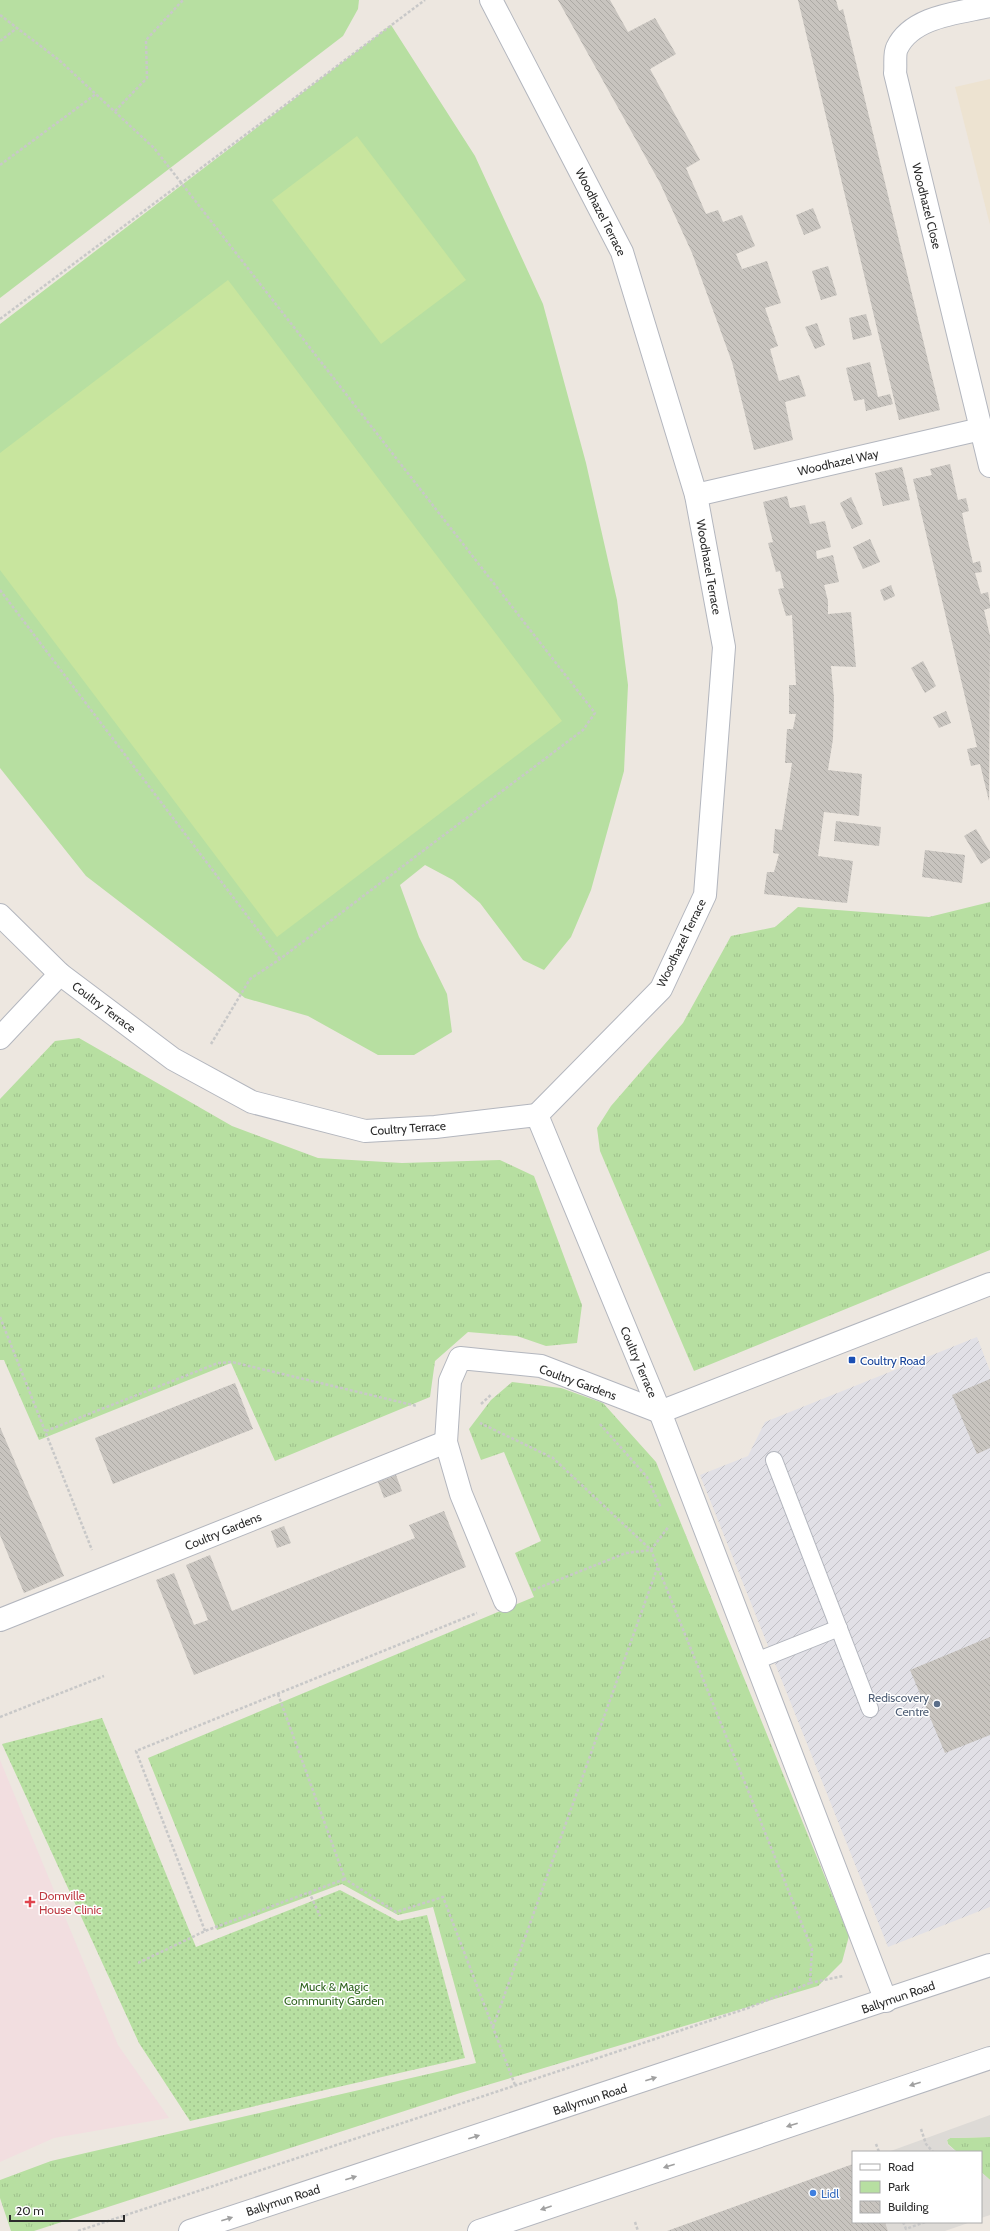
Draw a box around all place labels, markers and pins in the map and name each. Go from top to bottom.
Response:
place label: Coultry Road [860,1353,926,1368]
marker: Coultry Road [847,1355,857,1365]
place label: Rediscovery Centre [868,1690,929,1719]
marker: Rediscovery Centre [932,1699,942,1709]
place label: Domville House Clinic [39,1888,102,1917]
marker: Domville House Clinic [24,1896,36,1908]
place label: Lidl [821,2186,839,2201]
marker: Lidl [808,2188,818,2198]

